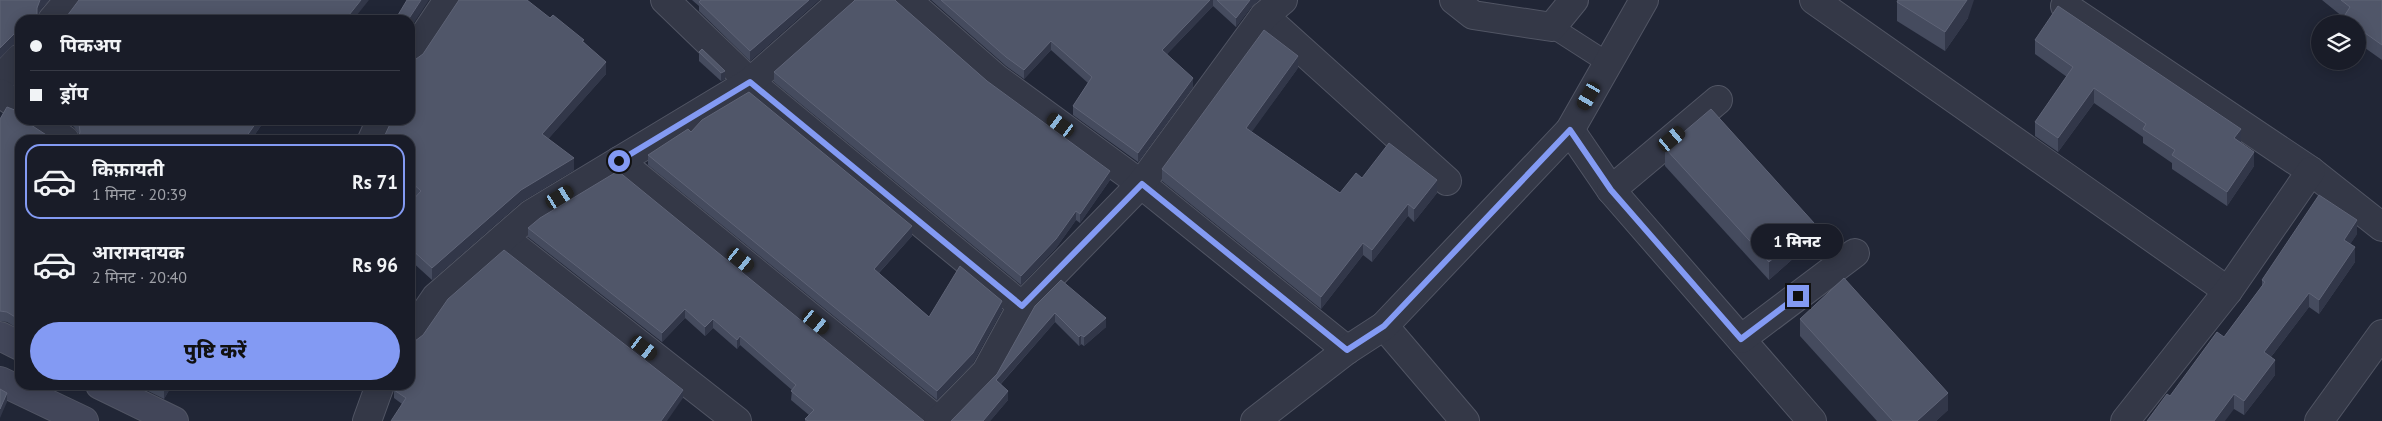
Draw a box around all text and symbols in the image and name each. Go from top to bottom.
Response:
map controls [2311,15,2366,70]
button: layers [2311,15,2366,70]
text: पिकअप [60,33,121,57]
car [1575,79,1602,113]
text: ड्रॉप [60,81,88,105]
car [1044,110,1077,140]
car [1655,124,1688,154]
route start [608,150,630,172]
text: किफ़ायती [92,157,164,181]
icon: car [32,159,77,204]
text: Rs 71 [352,170,398,194]
car [543,183,576,211]
text: 1 मिनट · 20:39 [92,184,187,204]
callout: 1 मिनट [1752,224,1844,258]
text: 1 मिनट [1773,231,1821,251]
text: आरामदायक [92,240,184,264]
icon: car [32,242,77,287]
car [724,245,757,275]
text: Rs 96 [352,253,398,277]
text: 2 मिनट · 20:40 [92,267,187,287]
route end [1787,285,1809,307]
car [799,307,832,337]
button: पुष्टि करें [30,322,400,380]
car [627,333,660,363]

